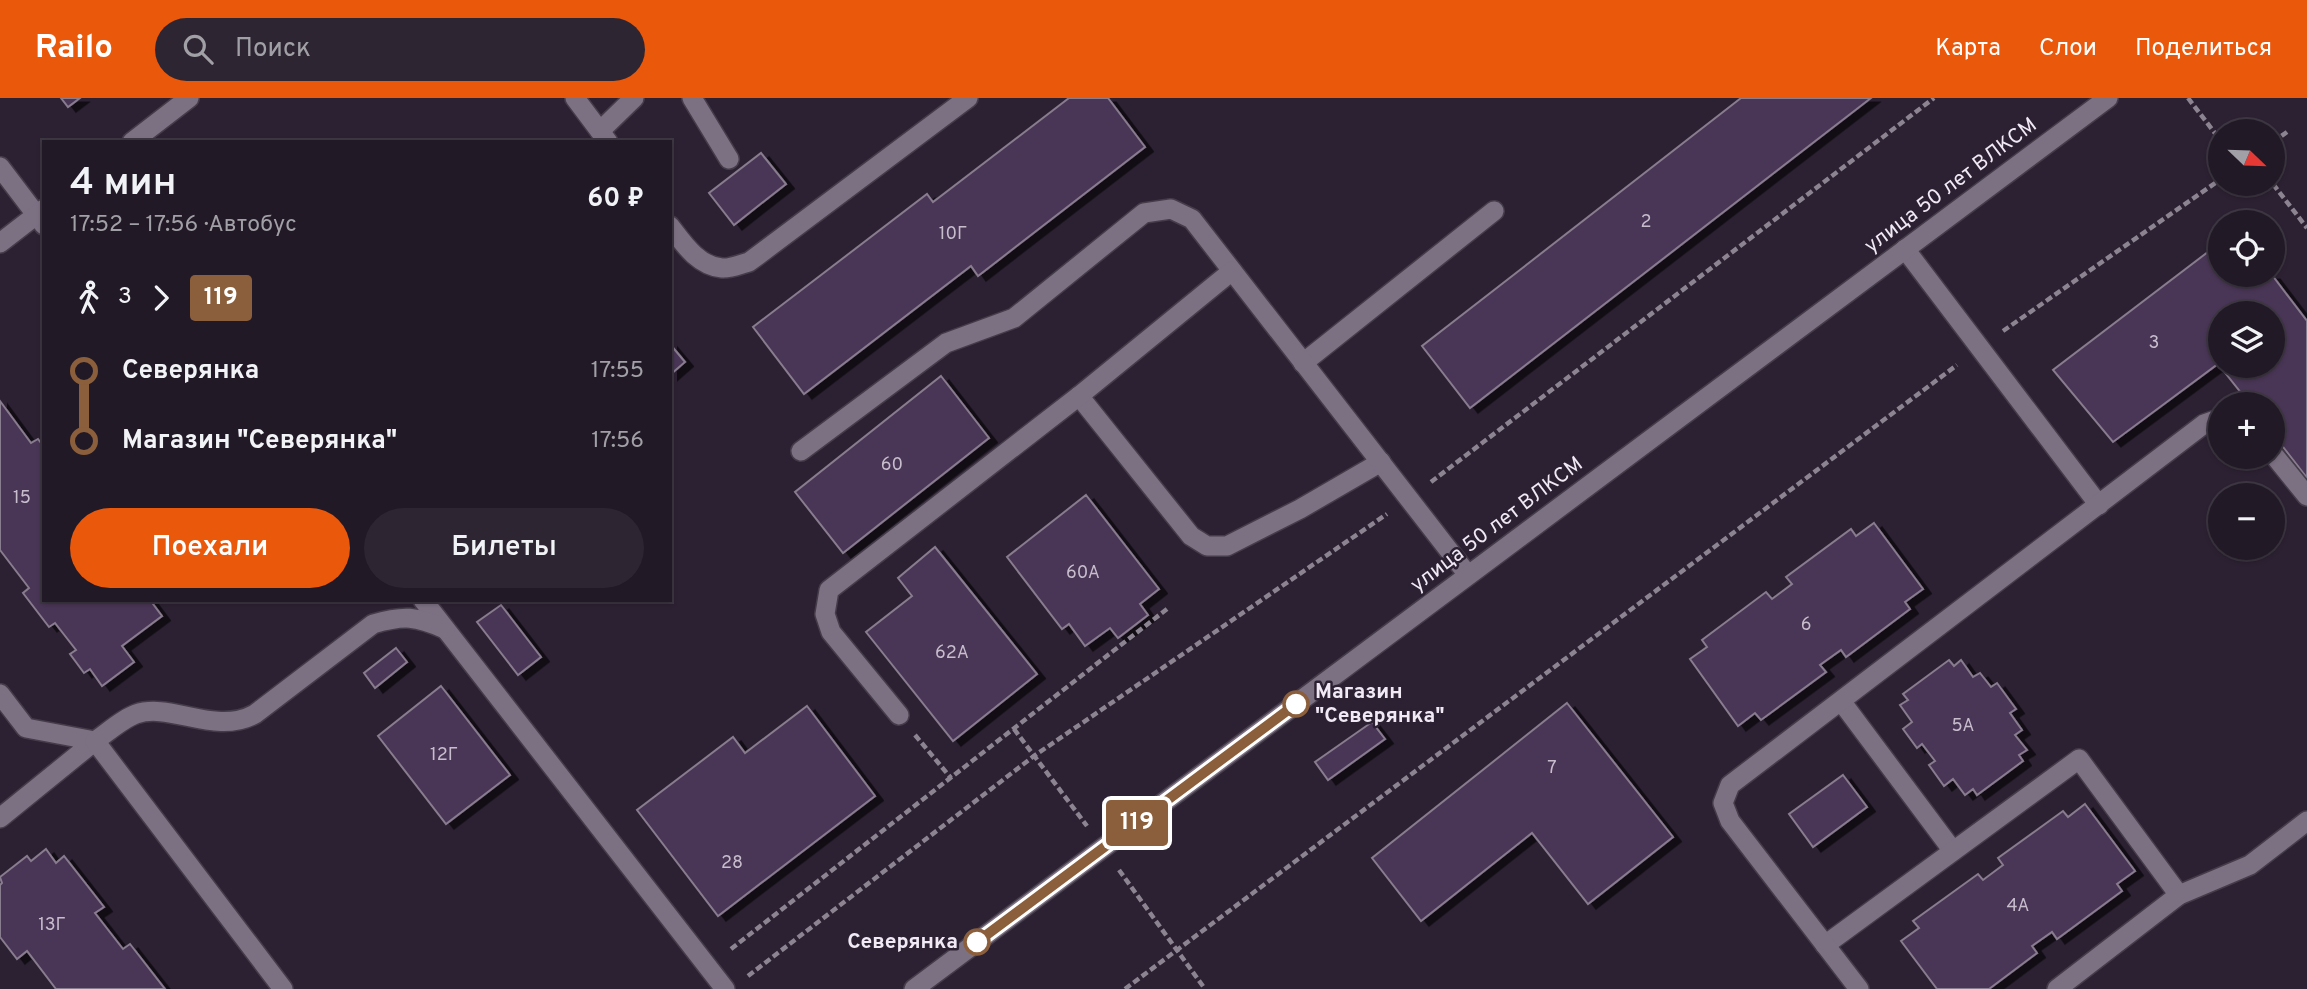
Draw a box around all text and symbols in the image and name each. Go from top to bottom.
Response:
search box [155,18,645,81]
text: Railo [35,28,113,70]
icon: search [179,30,217,68]
text: Поиск [235,33,311,66]
text: Карта [1935,34,2001,64]
text: Слои [2039,34,2097,64]
text: Поделиться [2135,34,2272,64]
street label: улица 50 лет ВЛКСМ [1859,112,2043,260]
north arrow [2208,119,2286,196]
map controls [2208,119,2285,560]
text: 4 мин [70,160,176,209]
text: 60 ₽ [587,183,644,216]
button: locate [2208,210,2285,287]
text: 17:52 – 17:56 · Автобус [70,211,297,240]
house number: 2 [1640,211,1652,234]
house number: 10Г [939,223,967,246]
icon: walk [70,279,108,317]
icon: forward [142,279,180,317]
text: 3 [118,283,132,312]
text: 119 [204,283,238,313]
button: layers [2208,301,2285,378]
house number: 3 [2149,332,2159,355]
text: Северянка [122,355,259,388]
text: 17:55 [591,357,644,386]
button: + [2208,392,2285,469]
text: Магазин "Северянка" [122,425,397,458]
text: 17:56 [591,427,644,456]
street label: улица 50 лет ВЛКСМ [1405,451,1589,599]
house number: 60 [881,454,903,477]
button: − [2208,483,2285,560]
house number: 15 [13,487,31,510]
button: Поехали [70,508,350,588]
button: Билеты [364,508,644,588]
house number: 60А [1066,562,1100,585]
house number: 6 [1801,614,1811,637]
house number: 62А [935,642,969,665]
place label: Магазин "Северянка" [1315,679,1444,730]
marker: Магазин "Северянка" [1283,691,1309,717]
house number: 5А [1951,715,1975,738]
house number: 12Г [430,744,458,767]
house number: 7 [1547,757,1557,780]
line badge: 119 [1097,800,1177,846]
text: 119 [1120,808,1154,838]
house number: 28 [721,852,743,875]
house number: 4А [2006,895,2030,918]
house number: 13Г [38,914,66,937]
place label: Северянка [847,929,958,956]
marker: Северянка [964,929,990,955]

